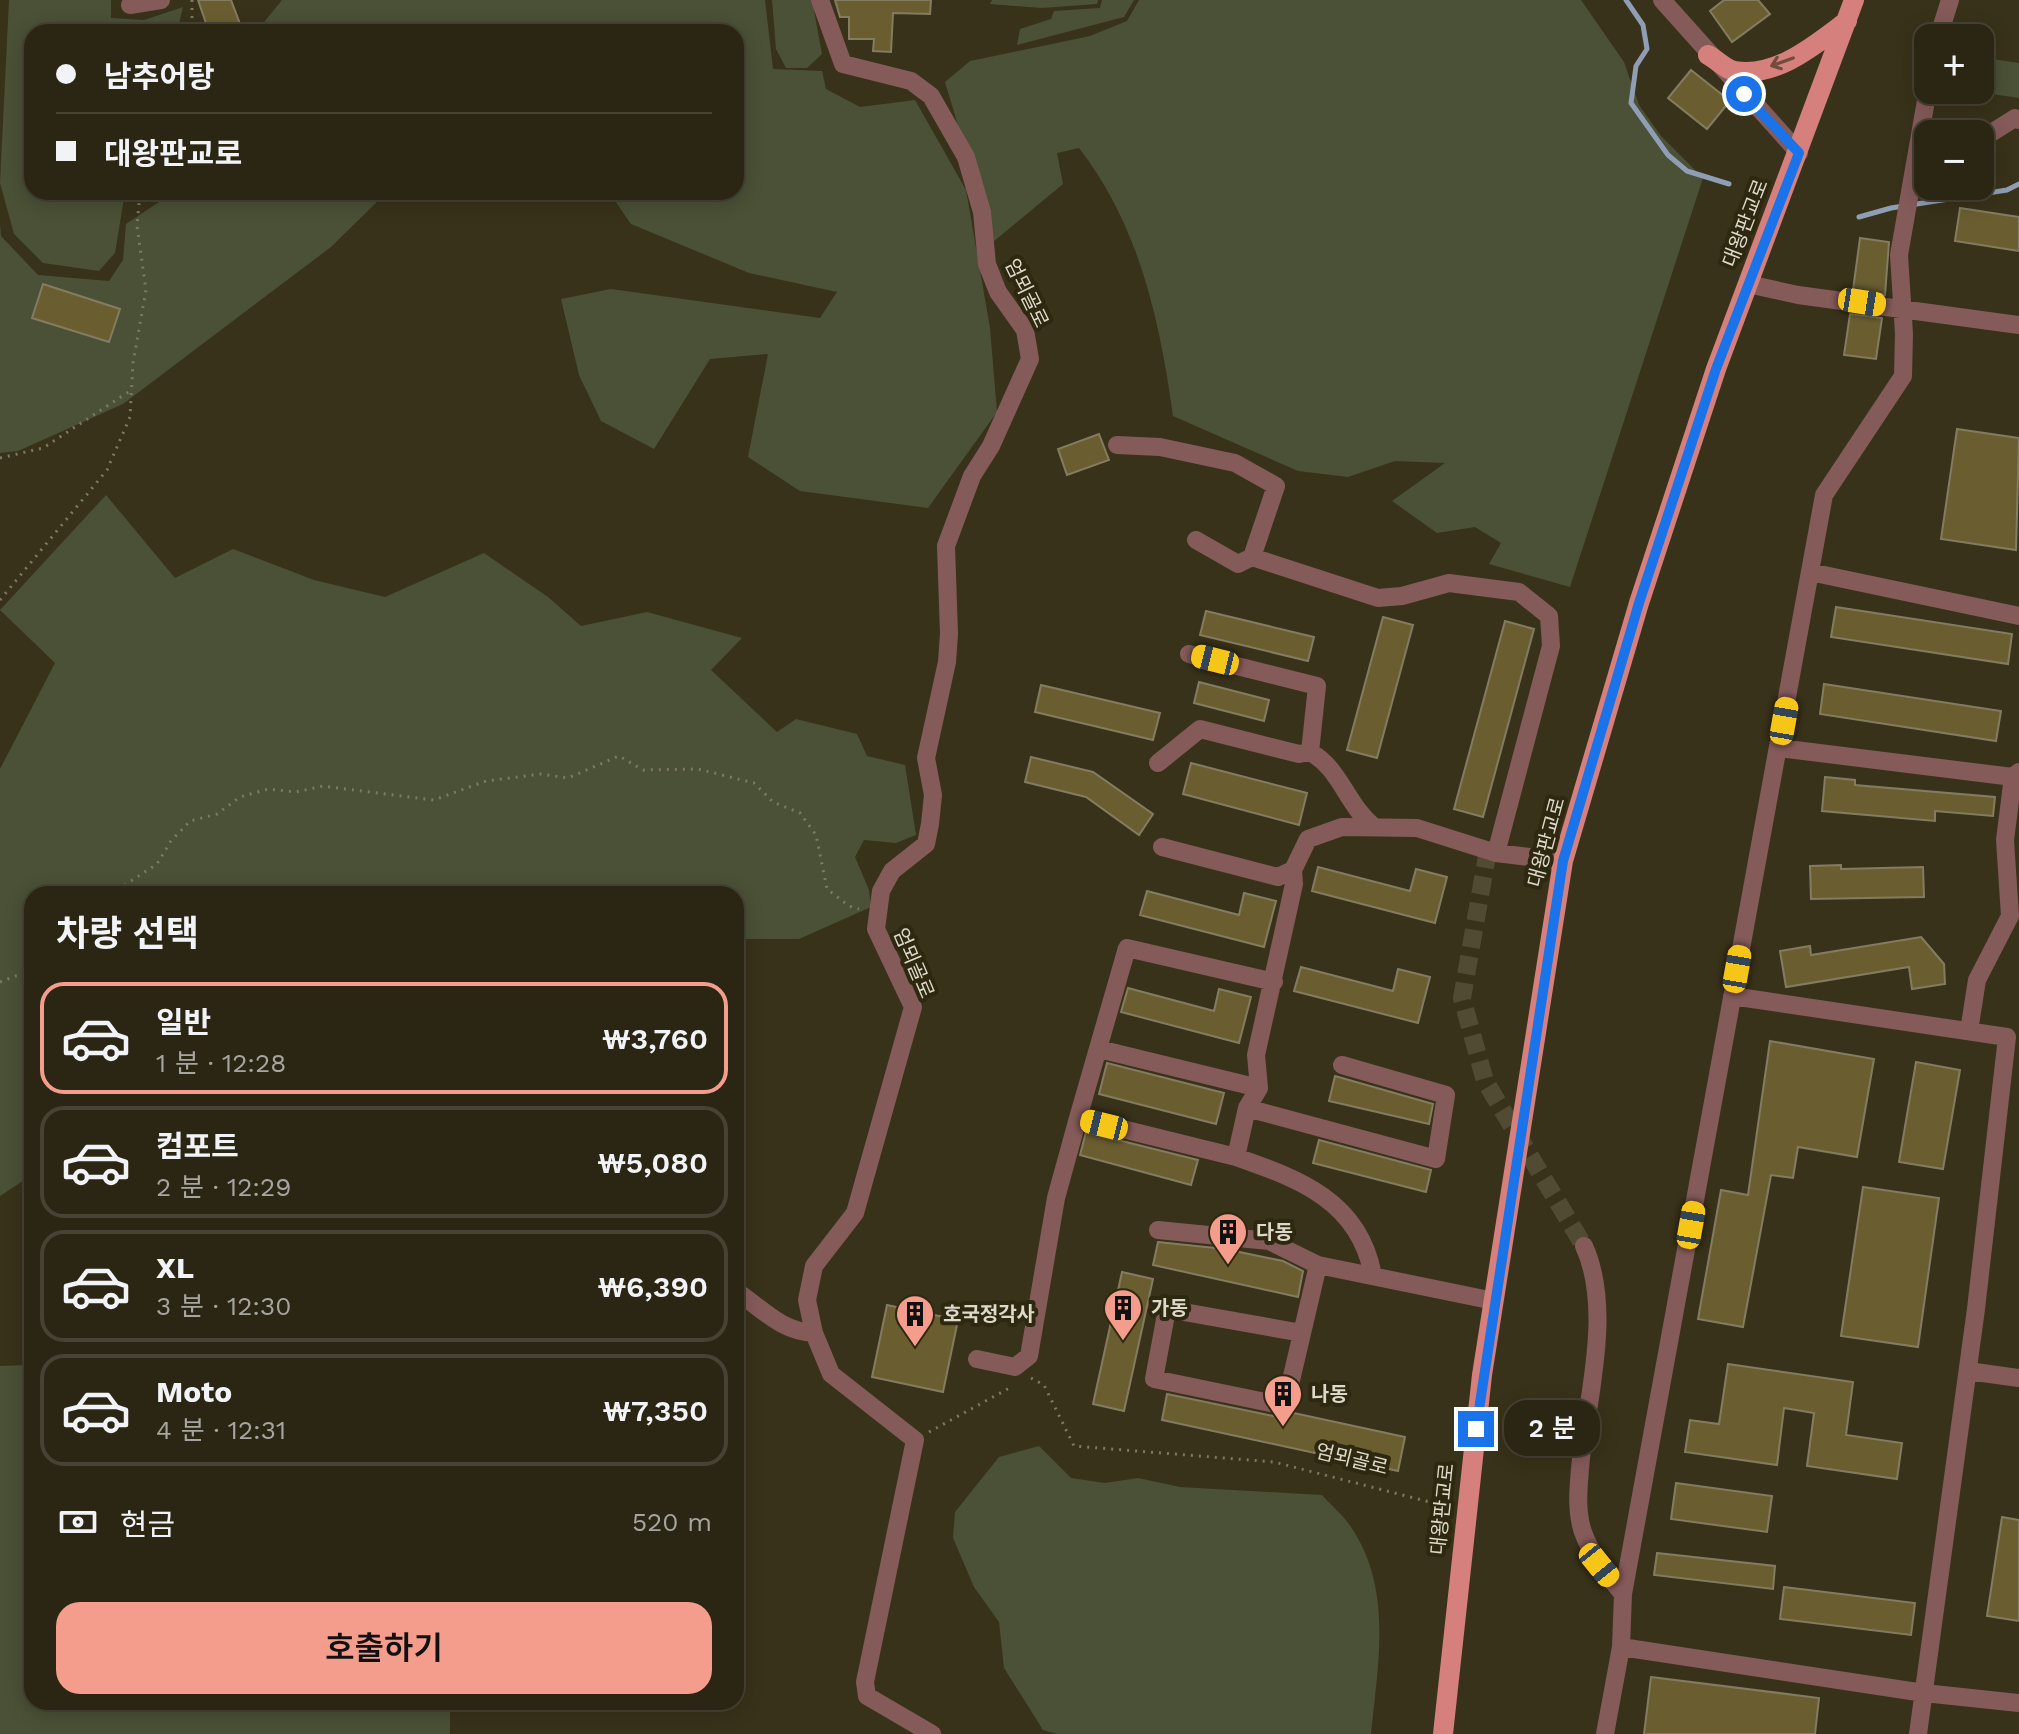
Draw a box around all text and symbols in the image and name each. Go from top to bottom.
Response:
map controls [1914,24,1994,200]
button: + [1914,24,1994,104]
one-way arrow [1770,56,1795,71]
text: 남추어탕 [104,59,214,94]
route start [1726,76,1762,112]
button: − [1914,120,1994,200]
text: 대왕판교로 [104,136,242,171]
street label: 대왕판교로 [1717,176,1773,270]
street label: 엄뫼골로 [1000,255,1054,331]
car [1836,286,1888,318]
car [1189,643,1241,677]
car [1768,695,1800,747]
street label: 대왕판교로 [1523,794,1569,890]
text: 차량 선택 [56,913,199,955]
street label: 엄뫼골로 [889,924,939,1002]
car [1721,943,1753,995]
icon: car [60,1002,132,1074]
text: 일반 [156,1005,211,1040]
text: ₩3,760 [602,1021,708,1056]
text: 1 분 · 12:28 [156,1048,286,1078]
car [1078,1108,1130,1142]
icon: car [60,1126,132,1198]
text: 컴포트 [156,1129,239,1164]
text: ₩5,080 [597,1145,708,1180]
text: 2 분 · 12:29 [156,1172,291,1202]
car [1675,1199,1707,1251]
building icon: 다동 [1207,1211,1249,1266]
place label: 다동 [1256,1220,1293,1244]
icon: car [60,1250,132,1322]
text: XL [156,1250,194,1285]
text: ₩6,390 [598,1269,708,1304]
building icon: 가동 [1102,1287,1144,1342]
text: 3 분 · 12:30 [156,1291,291,1321]
building icon: 호국정각사 [894,1293,936,1348]
place label: 가동 [1151,1296,1188,1320]
place label: 호국정각사 [943,1302,1035,1326]
building icon: 나동 [1262,1373,1304,1428]
icon: car [60,1374,132,1446]
text: Moto [156,1374,232,1409]
place label: 나동 [1311,1382,1348,1406]
text: ₩7,350 [603,1393,708,1428]
callout: 2 분 [1504,1401,1600,1457]
route end [1458,1411,1494,1447]
text: 2 분 [1528,1413,1576,1443]
text: 4 분 · 12:31 [156,1415,286,1445]
street label: 엄뫼골로 [1313,1438,1391,1480]
street label: 대왕판교로 [1425,1462,1459,1556]
icon: cash [56,1500,100,1544]
text: 현금 [120,1507,175,1542]
text: 520 m [632,1507,712,1537]
car [1575,1539,1623,1591]
button: 호출하기 [56,1602,712,1694]

